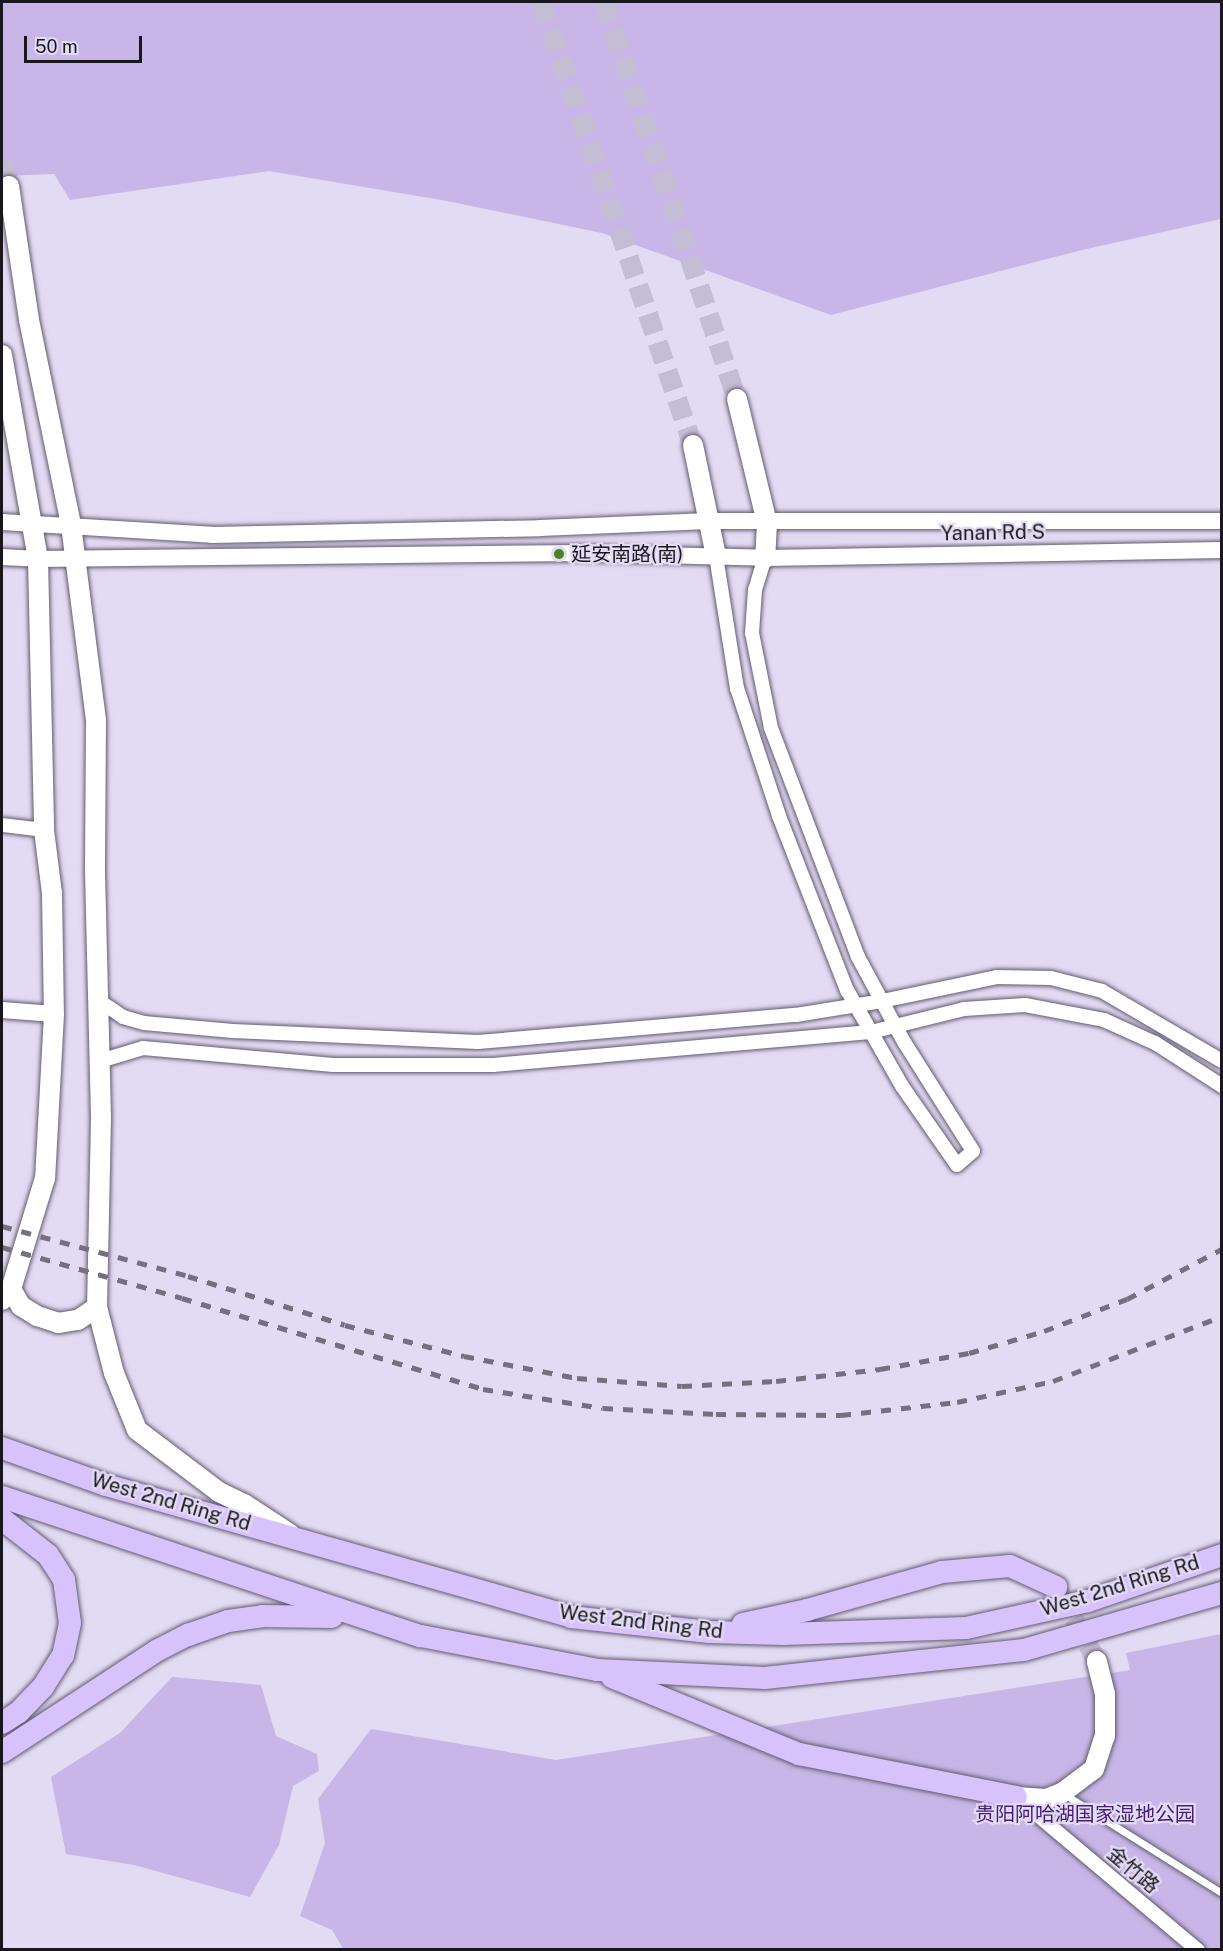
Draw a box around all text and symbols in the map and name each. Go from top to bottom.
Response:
scale bar [27,24,146,62]
text: 50 m [35,36,78,57]
street label: Yanan Rd S [941,520,1045,546]
place label: 延安南路(南) [571,542,683,566]
marker: 延安南路(南) [552,547,566,561]
street label: West 2nd Ring Rd [89,1468,253,1536]
street label: West 2nd Ring Rd [1038,1550,1202,1622]
street label: West 2nd Ring Rd [558,1600,724,1644]
park label: 贵阳阿哈湖国家湿地公园 [975,1802,1195,1826]
street label: 金竹路 [1102,1842,1164,1898]

